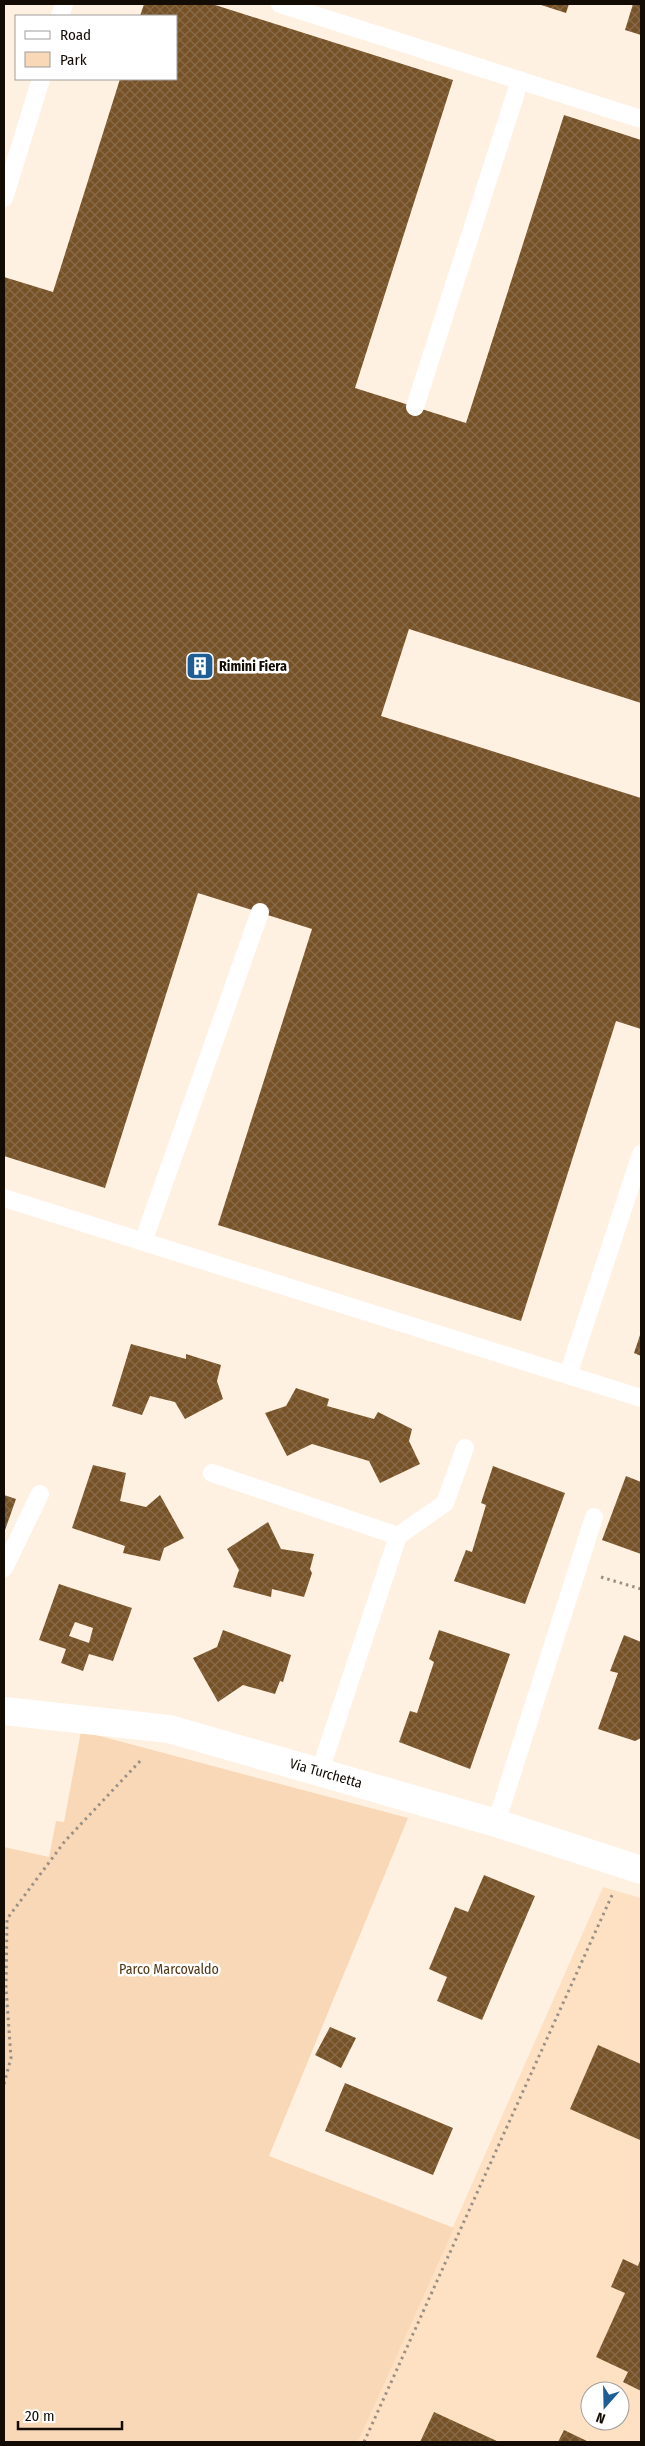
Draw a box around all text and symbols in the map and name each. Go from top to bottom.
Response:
legend [15,15,178,80]
text: Road [60,26,91,44]
text: Park [60,51,87,69]
building icon: Rimini Fiera [185,651,215,681]
place label: Rimini Fiera [219,658,287,675]
street label: Via Turchetta [288,1755,364,1792]
park label: Parco Marcovaldo [119,1961,219,1978]
north arrow [580,2381,630,2431]
scale bar [18,2398,121,2430]
text: 20 m [25,2407,55,2425]
text: N [594,2408,608,2427]

